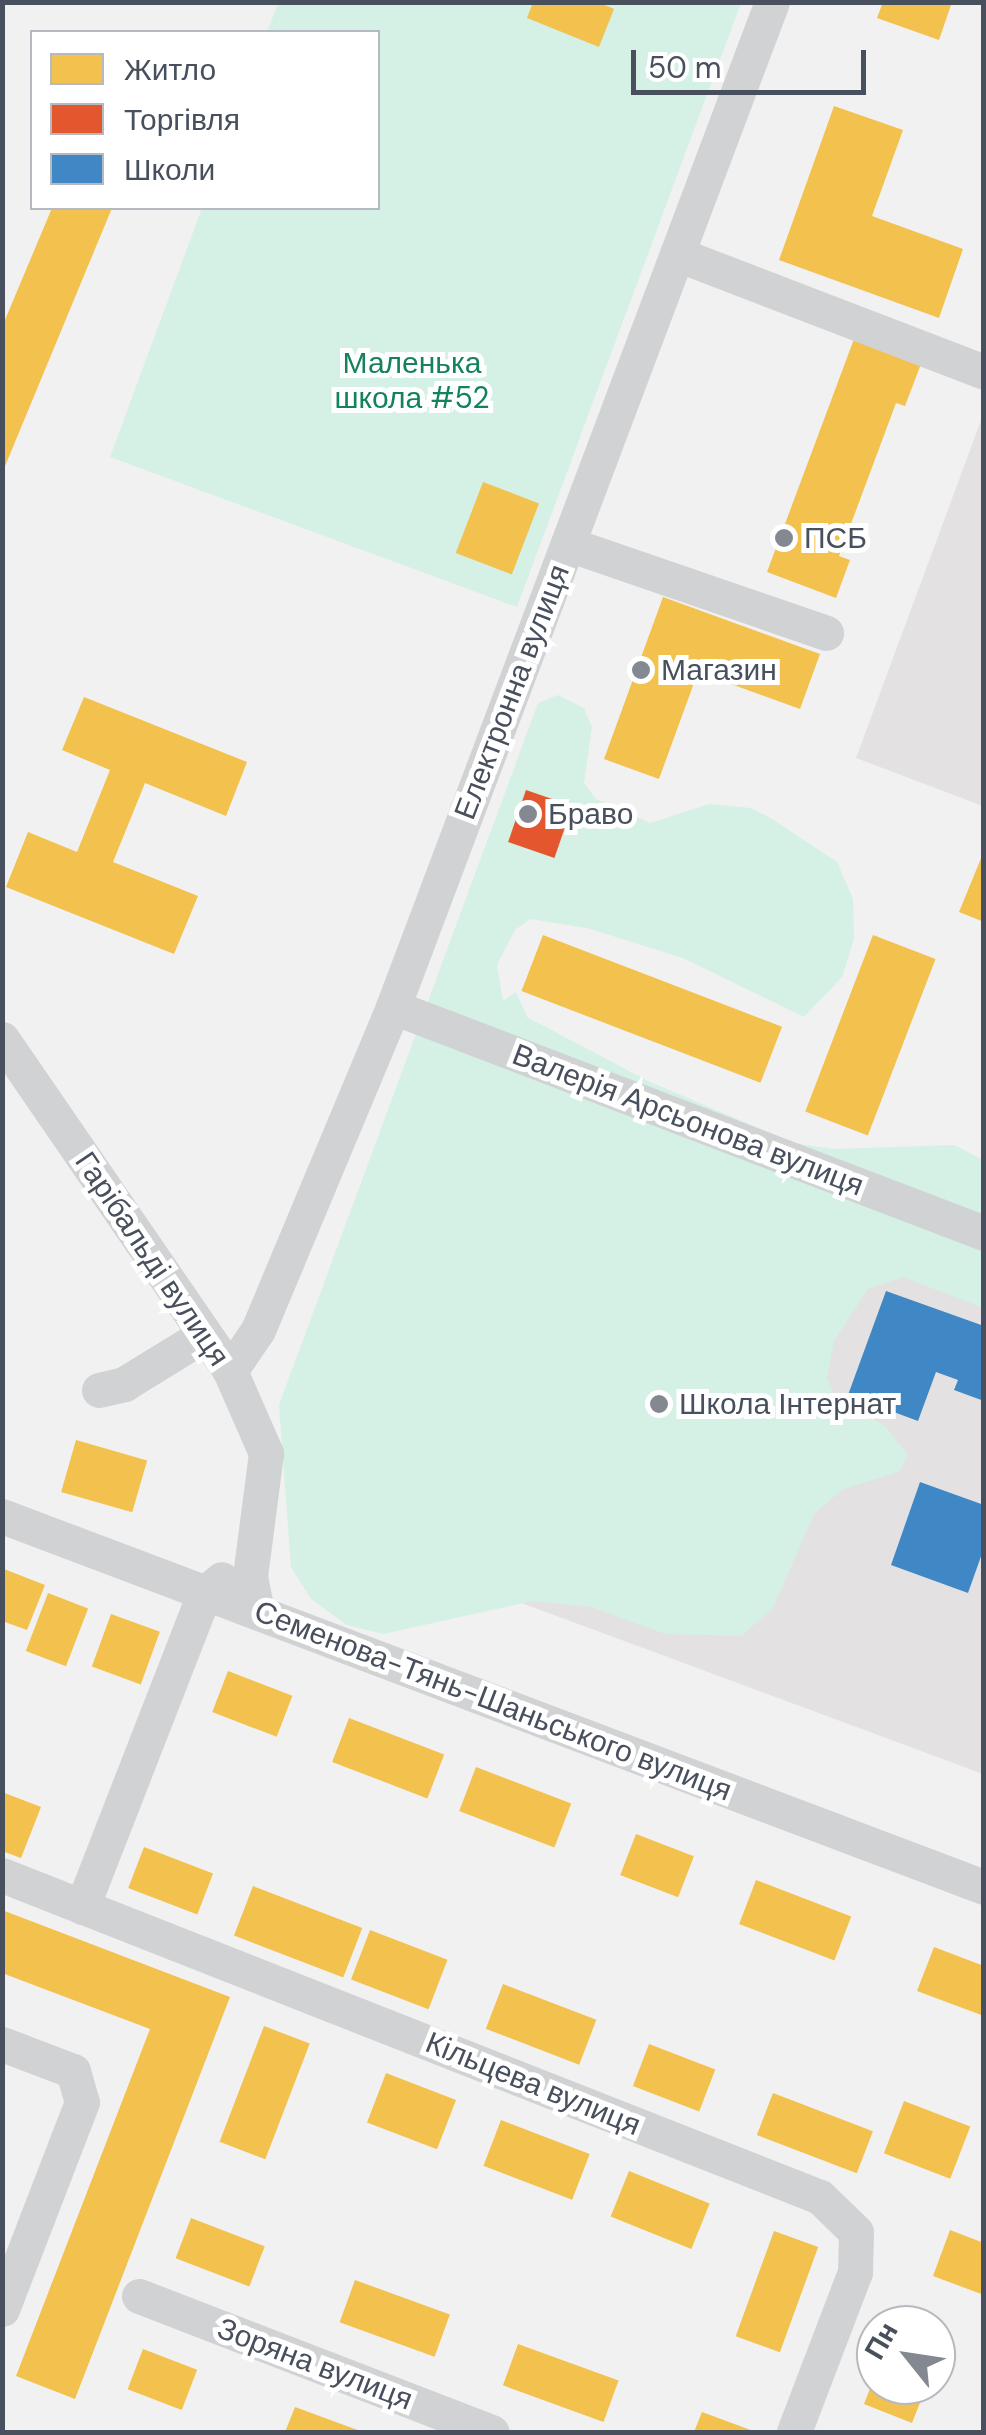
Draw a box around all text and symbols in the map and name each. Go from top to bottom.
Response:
legend [30,30,380,210]
scale bar [636,30,871,92]
text: 50 m [648,48,722,87]
text: Житло [124,50,216,89]
text: Торгівля [124,100,240,139]
text: Школи [124,150,215,189]
park label: Маленька школа #52 [335,345,489,416]
place label: ПСБ [804,520,867,556]
marker: ПСБ [773,527,795,549]
street label: Електронна вулиця [447,560,577,824]
place label: Магазин [661,652,777,688]
marker: Магазин [630,659,652,681]
place label: Браво [548,796,633,832]
marker: Браво [517,803,539,825]
street label: Валерія Арсьонова вулиця [507,1036,869,1204]
street label: Гарібальді вулиця [67,1145,237,1373]
place label: Школа Інтернат [679,1386,896,1422]
marker: Школа Інтернат [648,1393,670,1415]
street label: Семенова-Тянь-Шаньського вулиця [249,1593,737,1809]
street label: Кільцева вулиця [420,2025,646,2143]
north arrow [856,2305,956,2405]
street label: Зоряна вулиця [212,2310,418,2418]
text: Пн [856,2315,907,2366]

